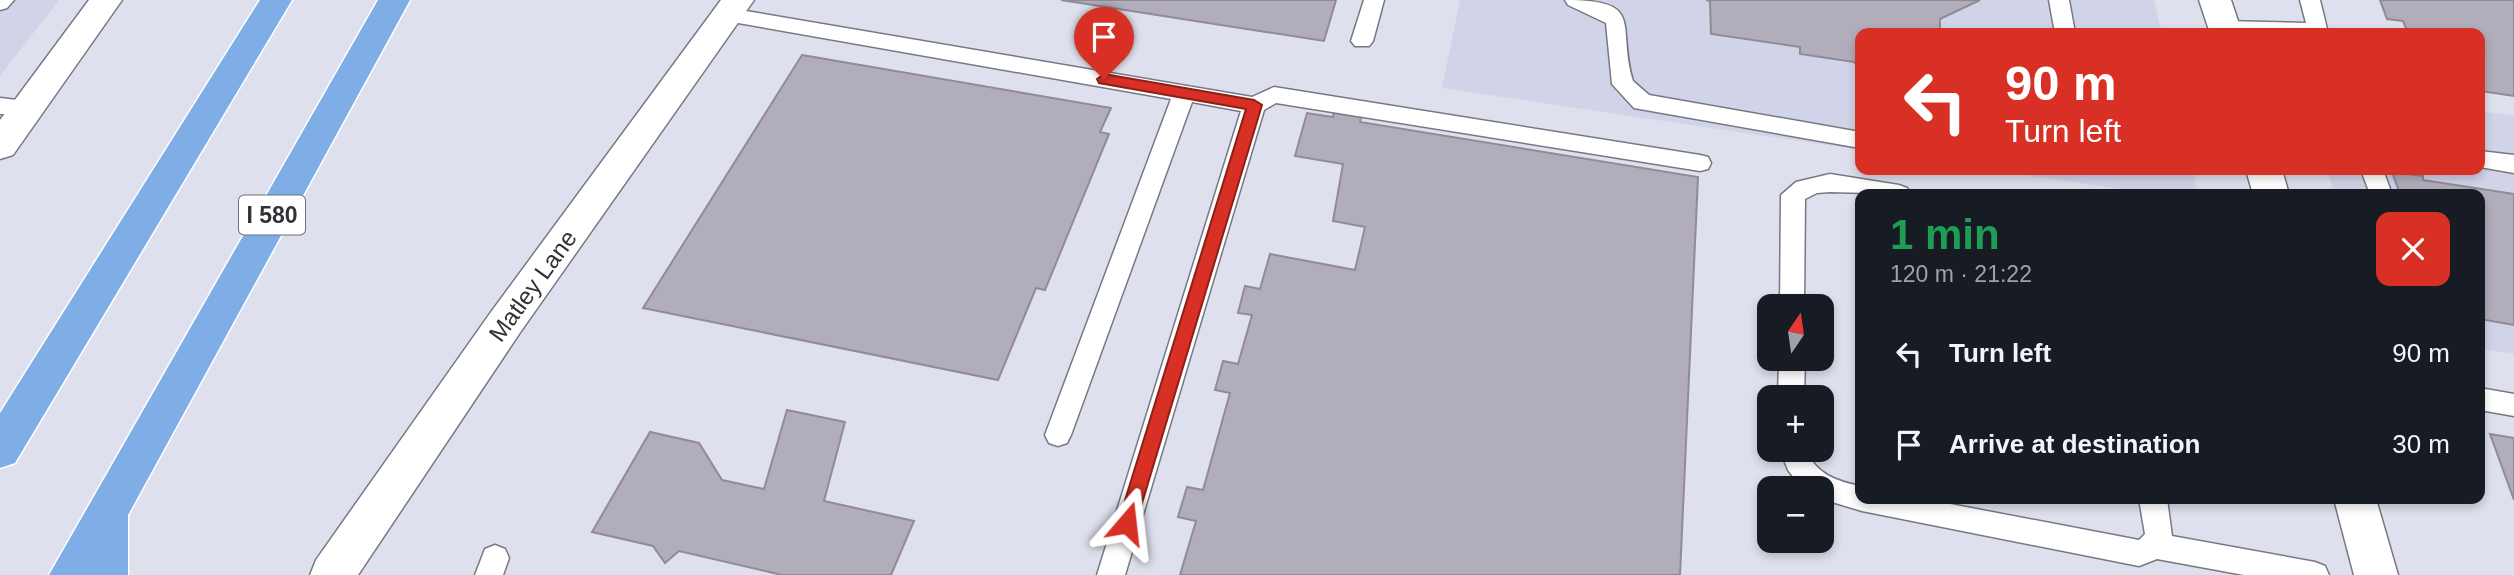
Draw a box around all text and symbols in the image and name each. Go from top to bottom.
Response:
pin [1074,7,1134,79]
icon: arrive [1085,18,1123,56]
icon: left [1890,56,1981,147]
text: 90 m [2005,56,2117,110]
text: Turn left [2005,113,2121,149]
road number: I 580 [239,196,305,234]
text: 1 min [1890,211,2000,258]
button: close [2376,212,2450,286]
street label: Matley Lane [483,225,582,347]
text: 120 m · 21:22 [1890,261,2032,287]
north arrow [1757,294,1834,371]
map controls [1757,294,1834,553]
icon: left [1890,335,1928,373]
text: Turn left [1949,338,2051,368]
text: 90 m [2392,338,2450,368]
button: + [1757,385,1834,462]
icon: arrive [1890,426,1928,464]
text: Arrive at destination [1949,429,2200,459]
text: 30 m [2392,429,2450,459]
button: − [1757,476,1834,553]
position arrow [1090,486,1164,560]

